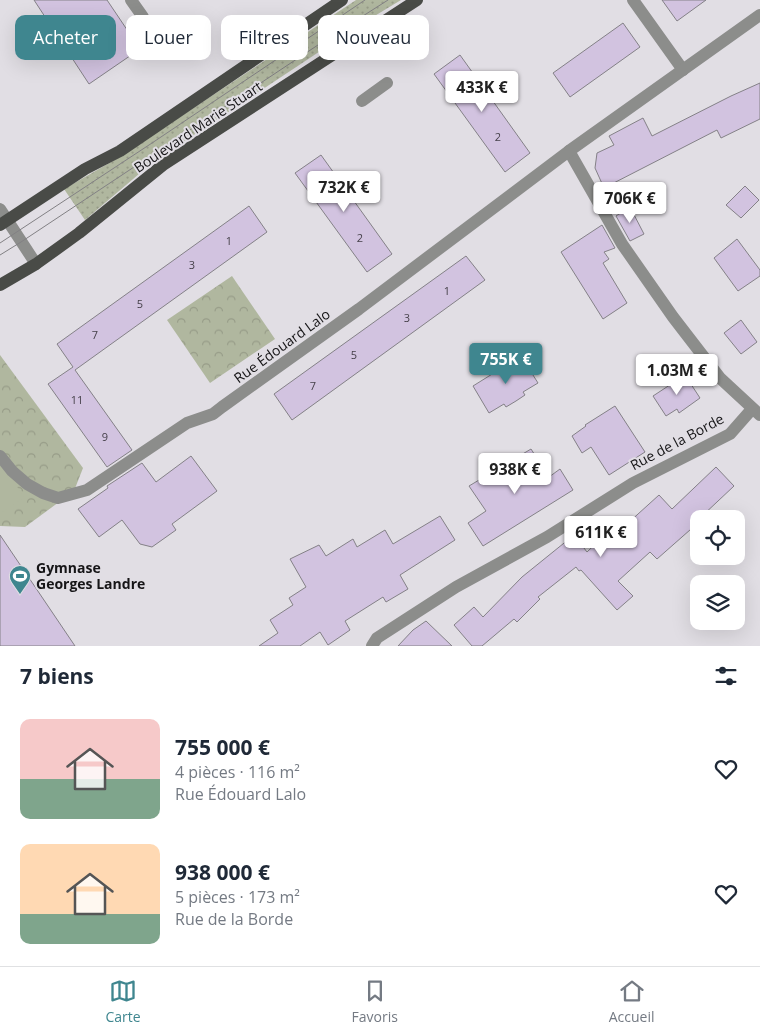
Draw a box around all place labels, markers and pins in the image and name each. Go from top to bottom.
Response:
pin: 433K € [441,70,523,113]
pin: 732K € [303,170,385,213]
pin: 706K € [589,182,671,224]
pin: 755K € [465,342,547,385]
pin: 1.03M € [631,354,723,396]
pin: 938K € [474,452,556,495]
pin: 611K € [560,516,642,558]
place label: Gymnase Georges Landre [36,558,145,593]
sports icon: Gymnase Georges Landre [8,564,32,595]

